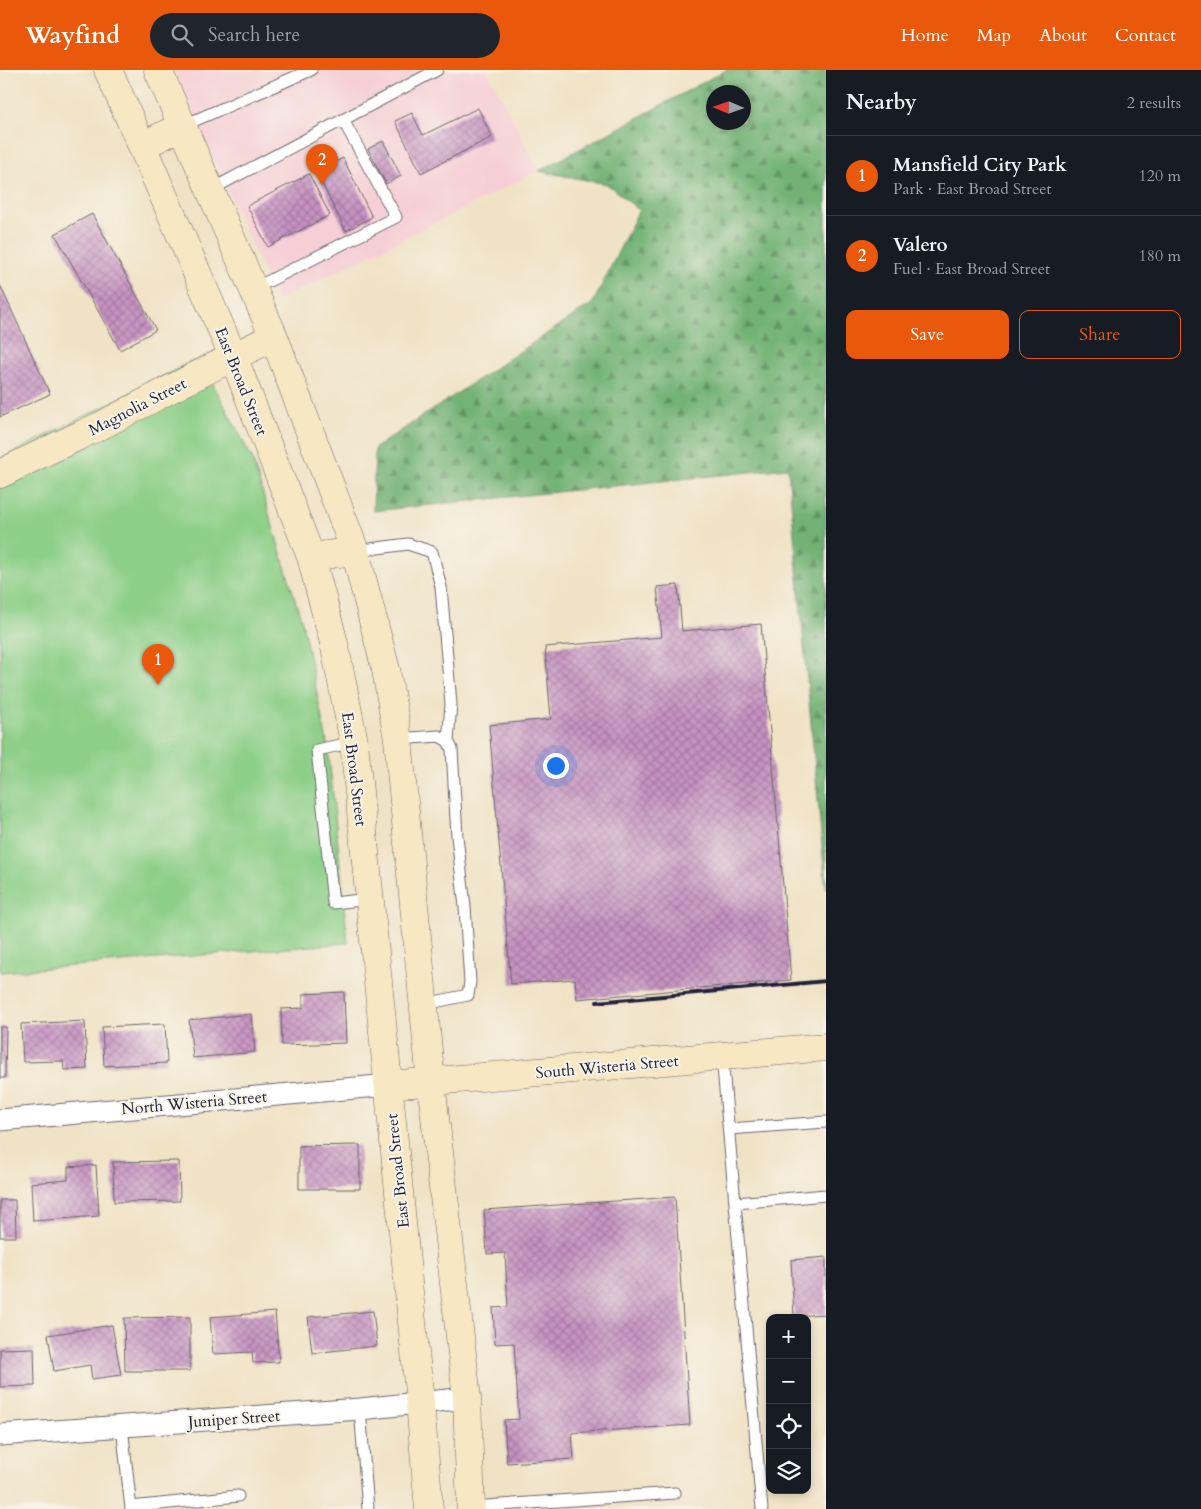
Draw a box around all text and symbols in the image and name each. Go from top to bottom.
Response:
search box [150,13,500,58]
text: Wayfind [25,19,120,52]
icon: search [168,21,196,49]
text: Search here [208,22,300,48]
text: Home [901,23,949,48]
text: Map [977,23,1011,48]
text: About [1039,23,1087,48]
text: Contact [1115,23,1176,48]
north arrow [706,85,751,130]
text: Nearby [846,88,917,117]
text: 2 results [1127,92,1181,114]
pin: 2 [306,144,338,185]
text: Mansfield City Park [893,152,1067,178]
text: 1 [858,165,866,187]
text: 120 m [1139,165,1181,187]
text: Park · East Broad Street [893,178,1052,200]
text: Valero [893,232,948,258]
text: 2 [858,245,866,267]
text: 180 m [1139,245,1181,267]
text: Fuel · East Broad Street [893,258,1050,280]
button: Save [846,310,1009,359]
button: Share [1019,310,1181,359]
street label: East Broad Street [209,324,273,439]
street label: Magnolia Street [85,373,190,441]
pin: 1 [142,644,174,685]
street label: East Broad Street [336,711,372,828]
your location [543,753,569,779]
street label: South Wisteria Street [535,1050,680,1084]
street label: North Wisteria Street [120,1086,268,1120]
street label: East Broad Street [381,1113,415,1229]
map controls [766,1314,811,1494]
button: + [766,1314,811,1359]
button: − [766,1359,811,1404]
button: locate [766,1404,811,1449]
street label: Juniper Street [185,1405,281,1433]
button: layers [766,1449,811,1494]

